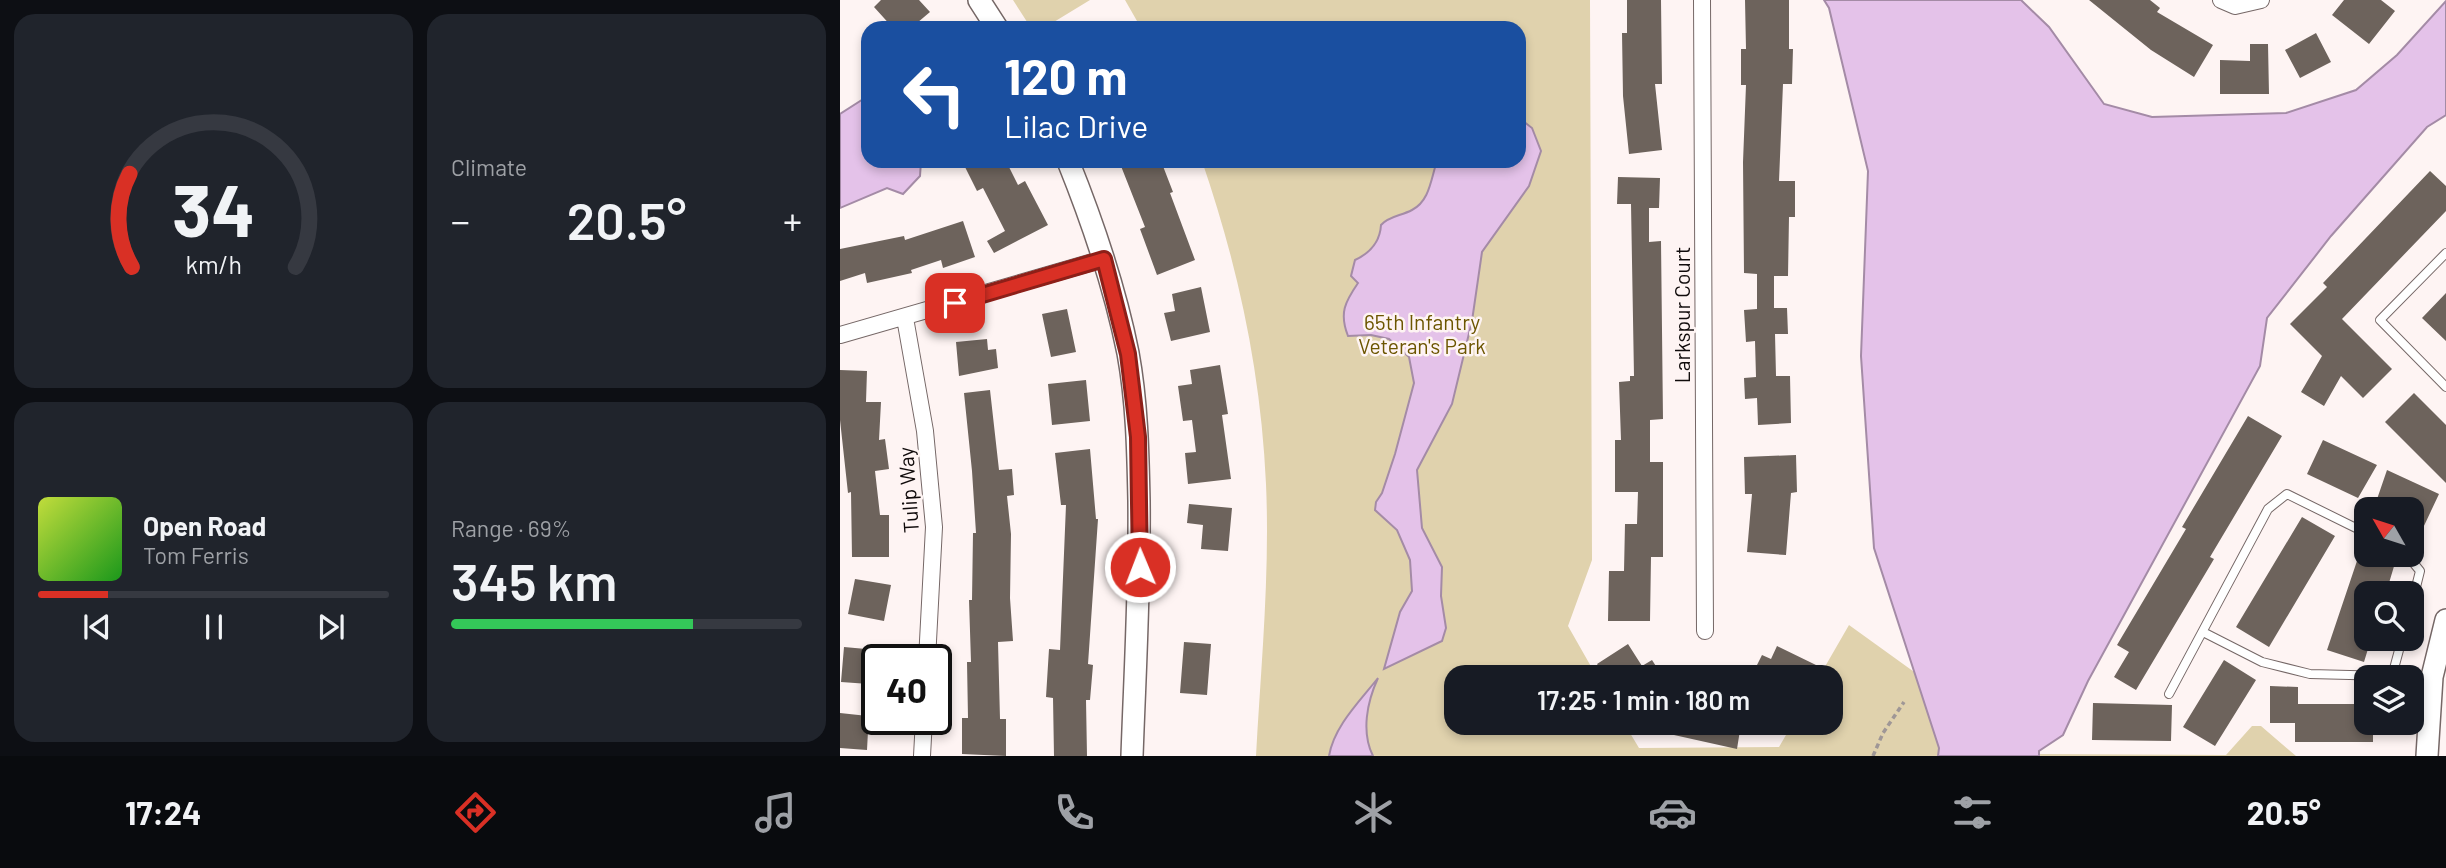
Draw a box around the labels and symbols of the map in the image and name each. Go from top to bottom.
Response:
street label: Larkspur Court [1669,247,1694,383]
pin [925,273,985,333]
park label: 65th Infantry Veteran's Park [1358,309,1486,358]
street label: Tulip Way [892,446,923,534]
north arrow [2354,497,2424,567]
position arrow [1103,530,1177,604]
speed limit sign: 40 [861,644,952,735]

